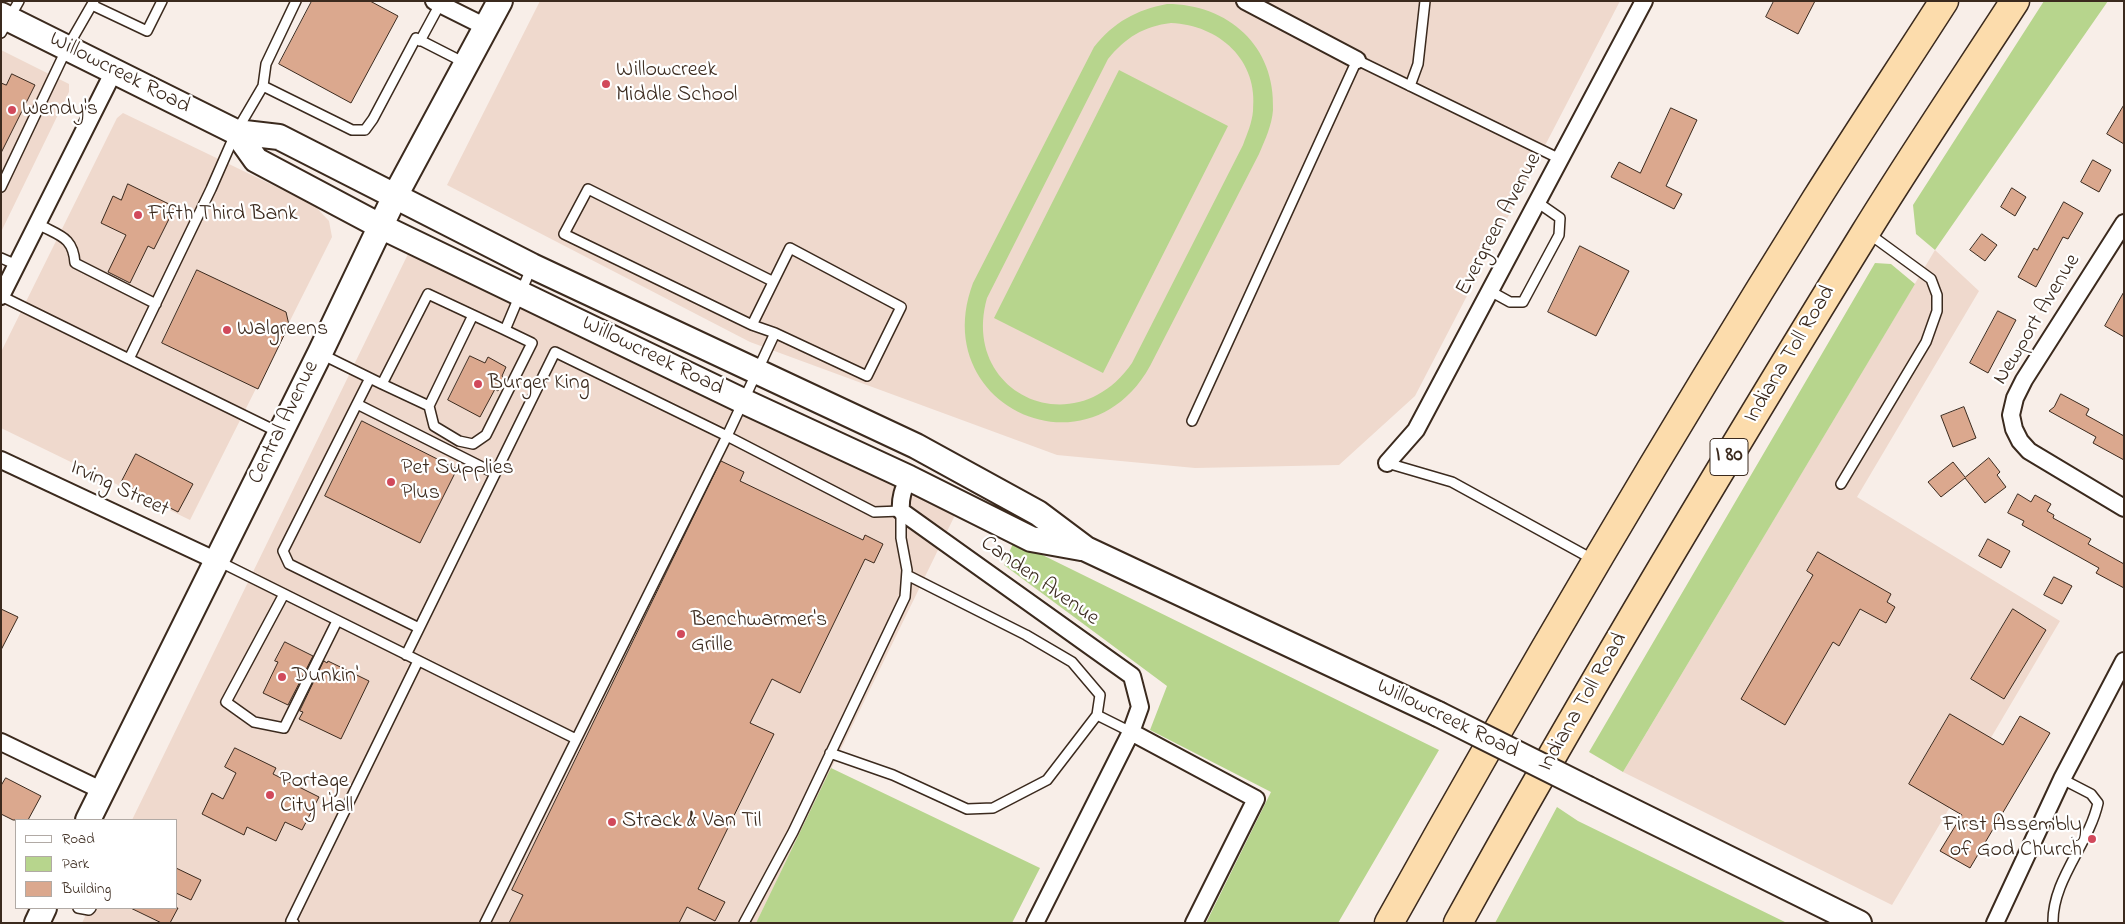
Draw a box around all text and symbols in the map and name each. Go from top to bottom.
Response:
street label: Willowcreek Road [44,27,194,121]
place label: Willowcreek Middle School [616,58,737,110]
marker: Willowcreek Middle School [600,78,612,90]
place label: Wendy's [22,97,98,123]
marker: Wendy's [6,104,18,116]
street label: Evergreen Avenue [1451,149,1549,301]
place label: Fifth Third Bank [148,202,298,228]
marker: Fifth Third Bank [132,209,144,221]
street label: Newport Avenue [1989,250,2087,390]
street label: Indiana Toll Road [1740,281,1842,429]
street label: Willowcreek Road [577,311,727,403]
place label: Walgreens [237,317,328,343]
marker: Walgreens [221,324,233,336]
street label: Central Avenue [244,357,326,489]
place label: Burger King [488,371,590,397]
marker: Burger King [472,378,484,390]
road number: I 80 [1710,438,1748,476]
street label: Irving Street [65,456,173,524]
place label: Pet Supplies Plus [401,456,514,508]
marker: Pet Supplies Plus [385,476,397,488]
street label: Canden Avenue [974,531,1104,633]
place label: Benchwarmer's Grille [691,608,827,660]
marker: Benchwarmer's Grille [675,628,687,640]
street label: Indiana Toll Road [1534,629,1634,777]
place label: Dunkin' [292,664,358,690]
marker: Dunkin' [276,671,288,683]
street label: Willowcreek Road [1372,674,1522,766]
place label: Portage City Hall [280,769,353,820]
marker: Portage City Hall [264,789,276,801]
place label: Strack & Van Til [622,809,762,835]
place label: First Assembly of God Church [1943,813,2082,864]
marker: Strack & Van Til [606,816,618,828]
legend [15,819,178,909]
text: Road [62,828,95,850]
marker: First Assembly of God Church [2086,833,2098,845]
text: Park [62,853,89,875]
text: Building [62,878,111,900]

